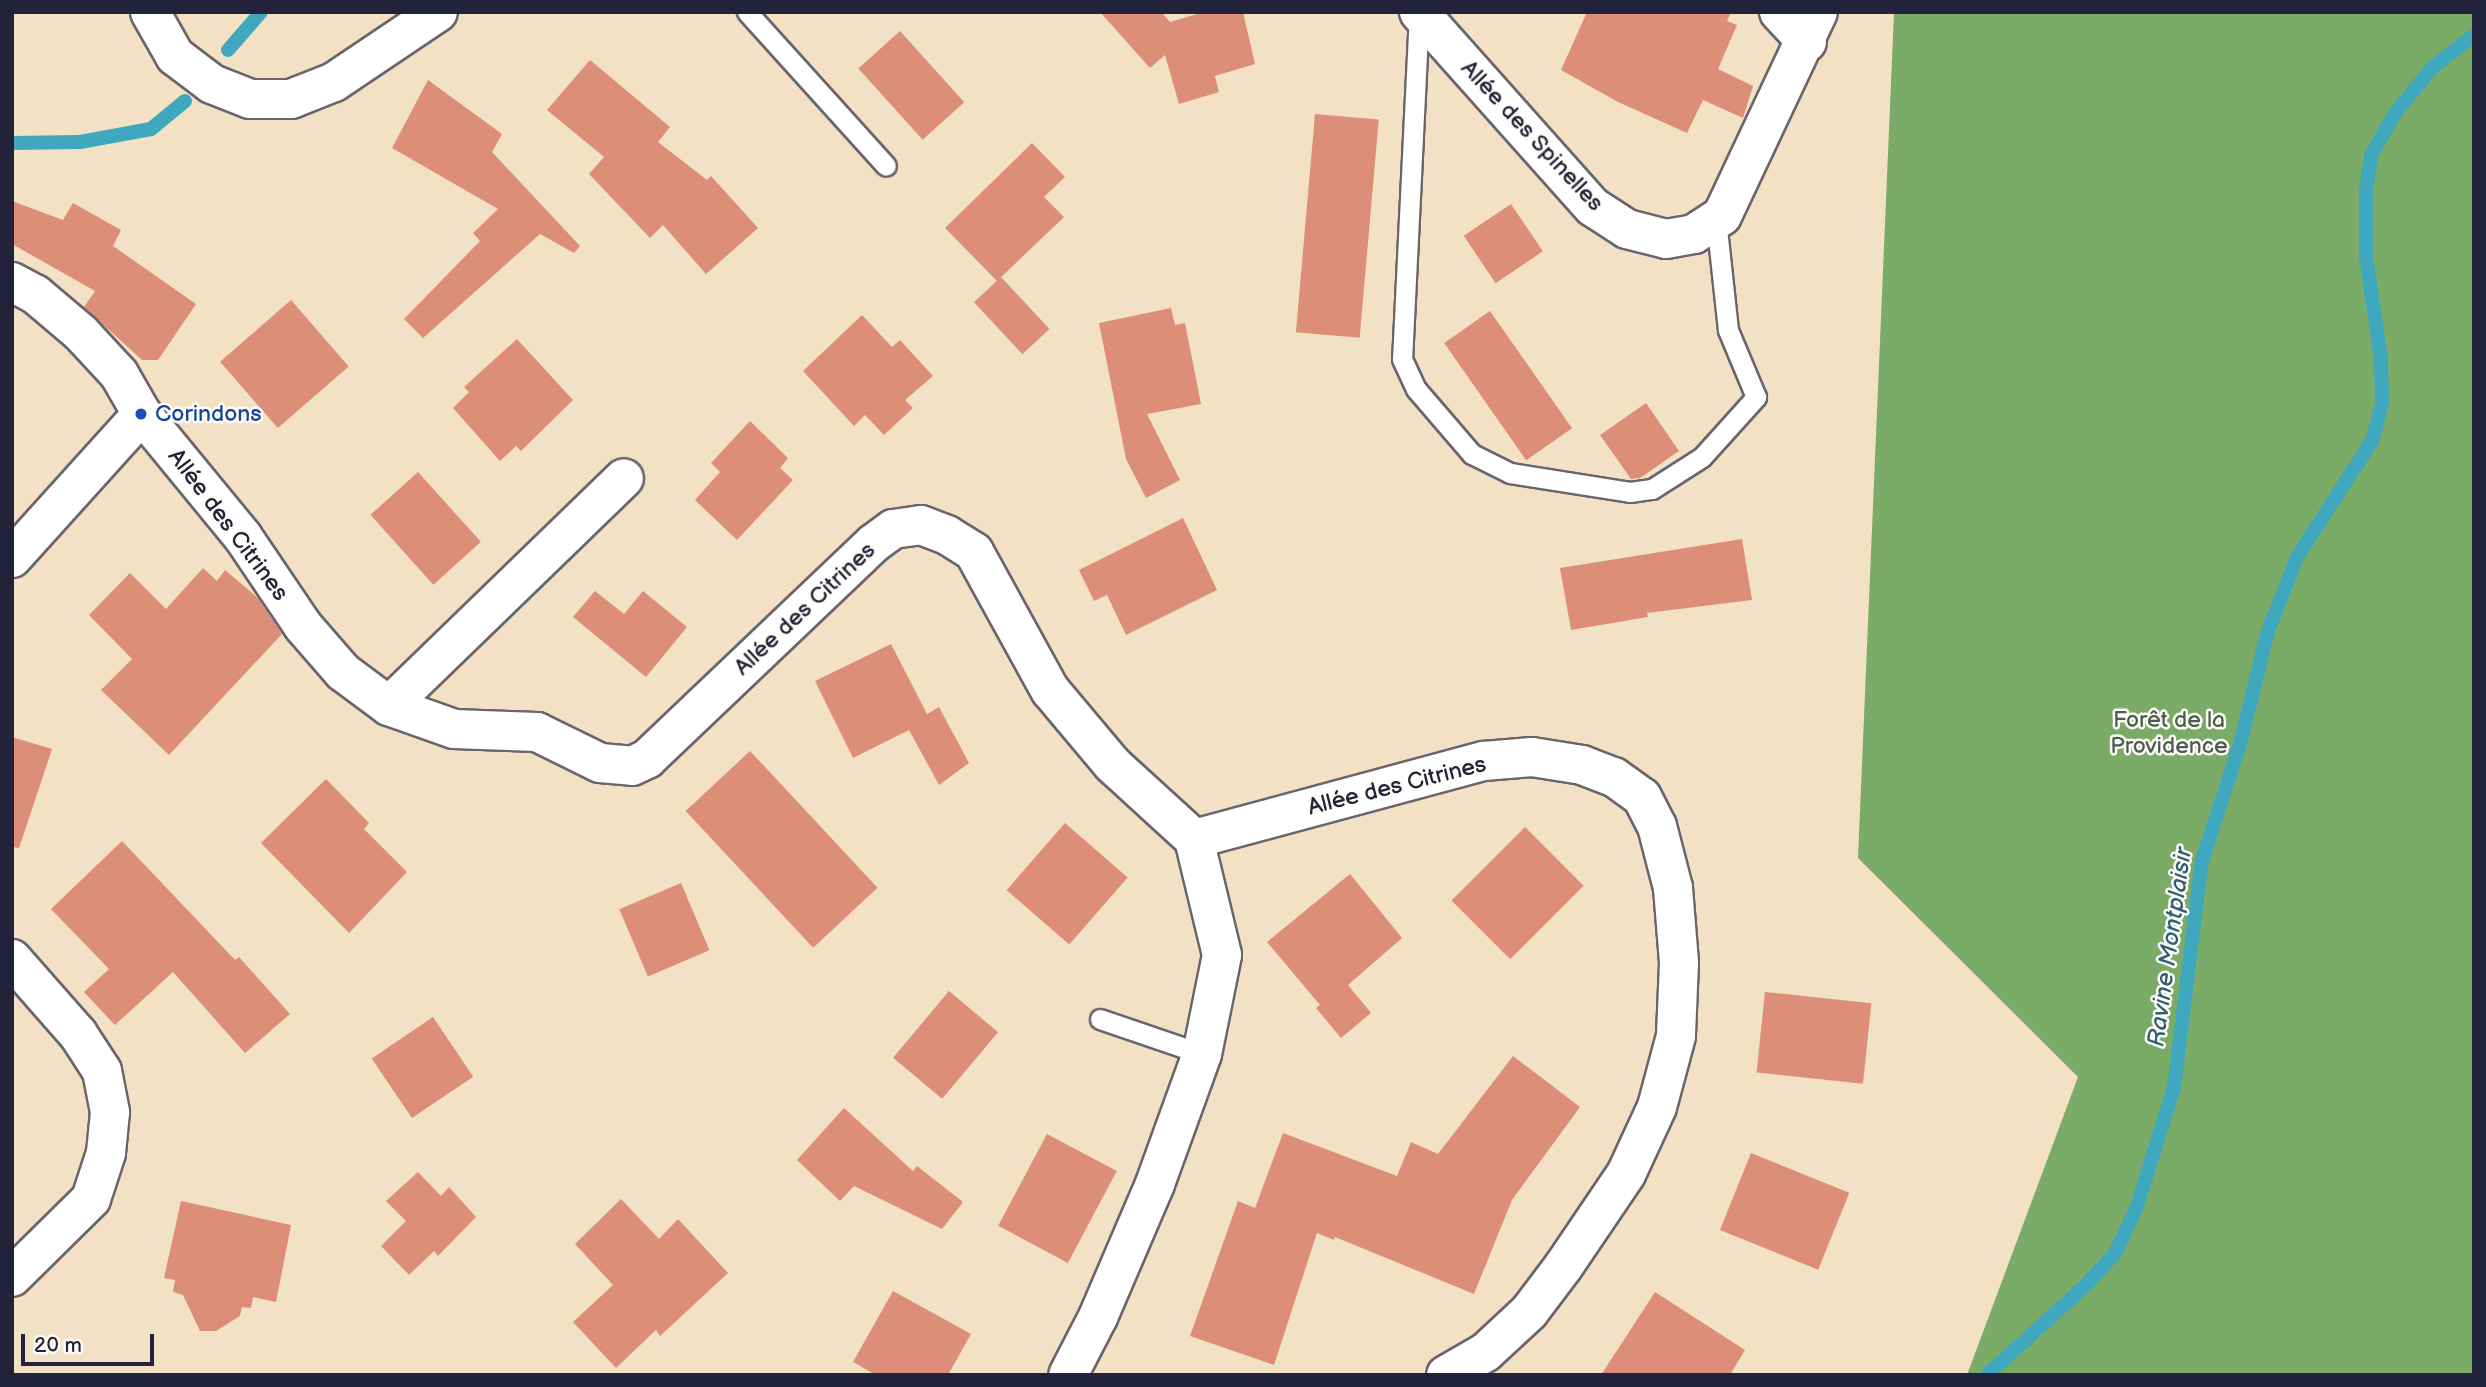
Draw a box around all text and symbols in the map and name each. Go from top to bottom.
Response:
street label: Allée des Spinelles [1455,55,1609,217]
place label: Corindons [155,400,262,428]
marker: Corindons [133,406,149,422]
street label: Allée des Citrines [162,444,294,606]
street label: Allée des Citrines [729,537,881,681]
park label: Forêt de la Providence [2110,706,2228,760]
street label: Allée des Citrines [1305,751,1489,821]
water label: Ravine Montplaisir [2142,846,2198,1048]
scale bar [24,1320,158,1364]
text: 20 m [34,1333,82,1358]

